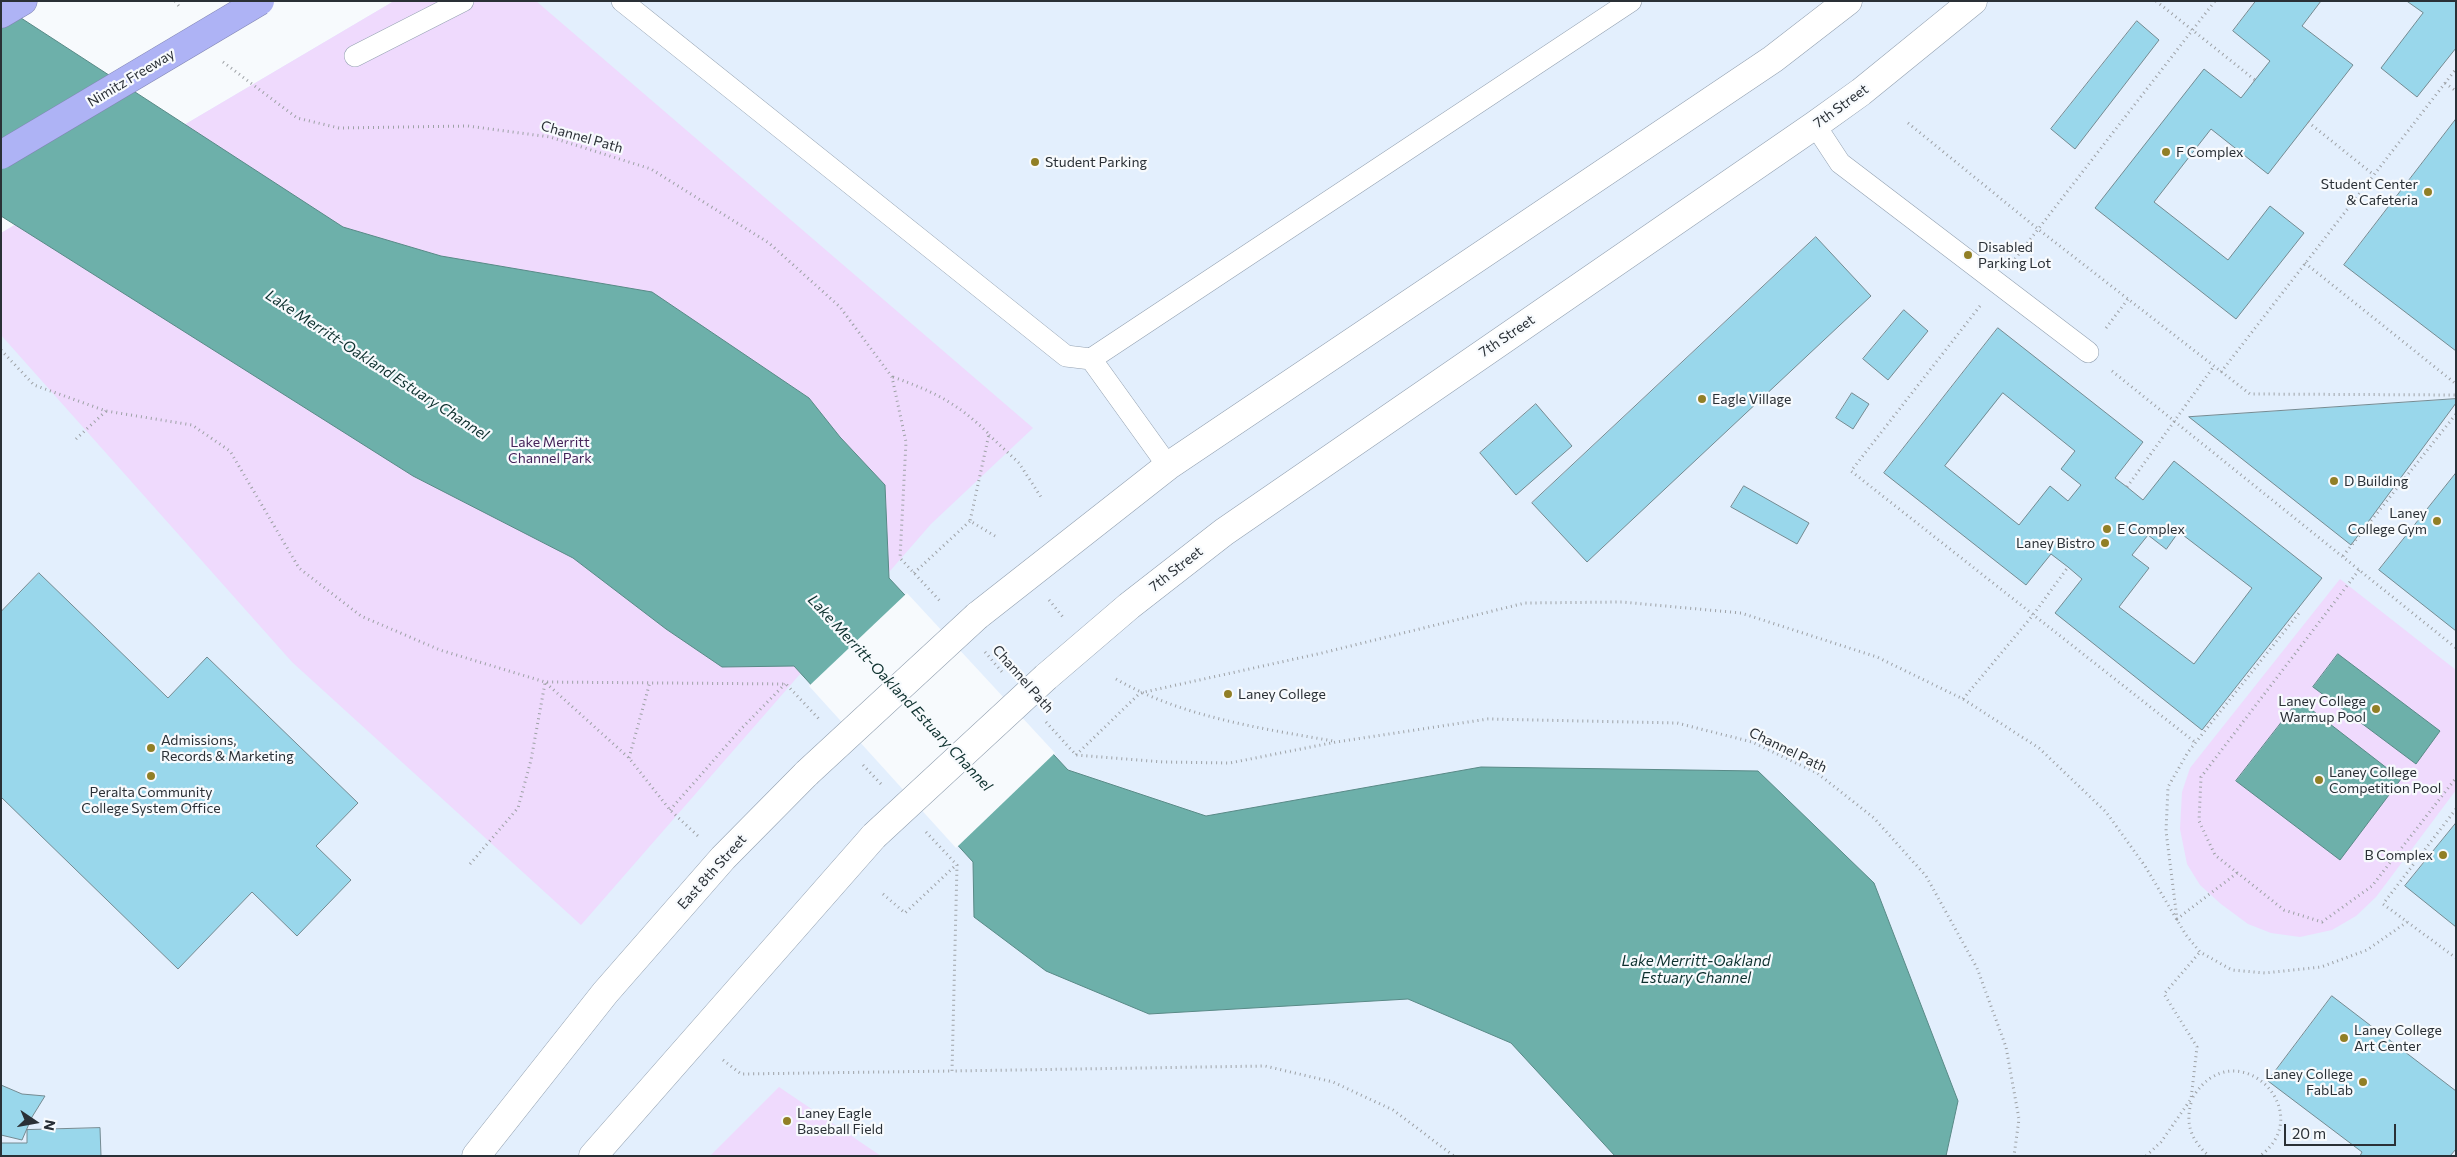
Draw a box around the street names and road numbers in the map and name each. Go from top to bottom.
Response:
street label: Nimitz Freeway [84,45,178,111]
street label: 7th Street [1810,81,1872,131]
street label: Channel Path [539,117,625,157]
street label: 7th Street [1476,311,1538,361]
street label: 7th Street [1146,543,1206,595]
street label: Channel Path [989,642,1057,716]
street label: Channel Path [1746,724,1830,776]
street label: East 8th Street [674,831,750,913]

